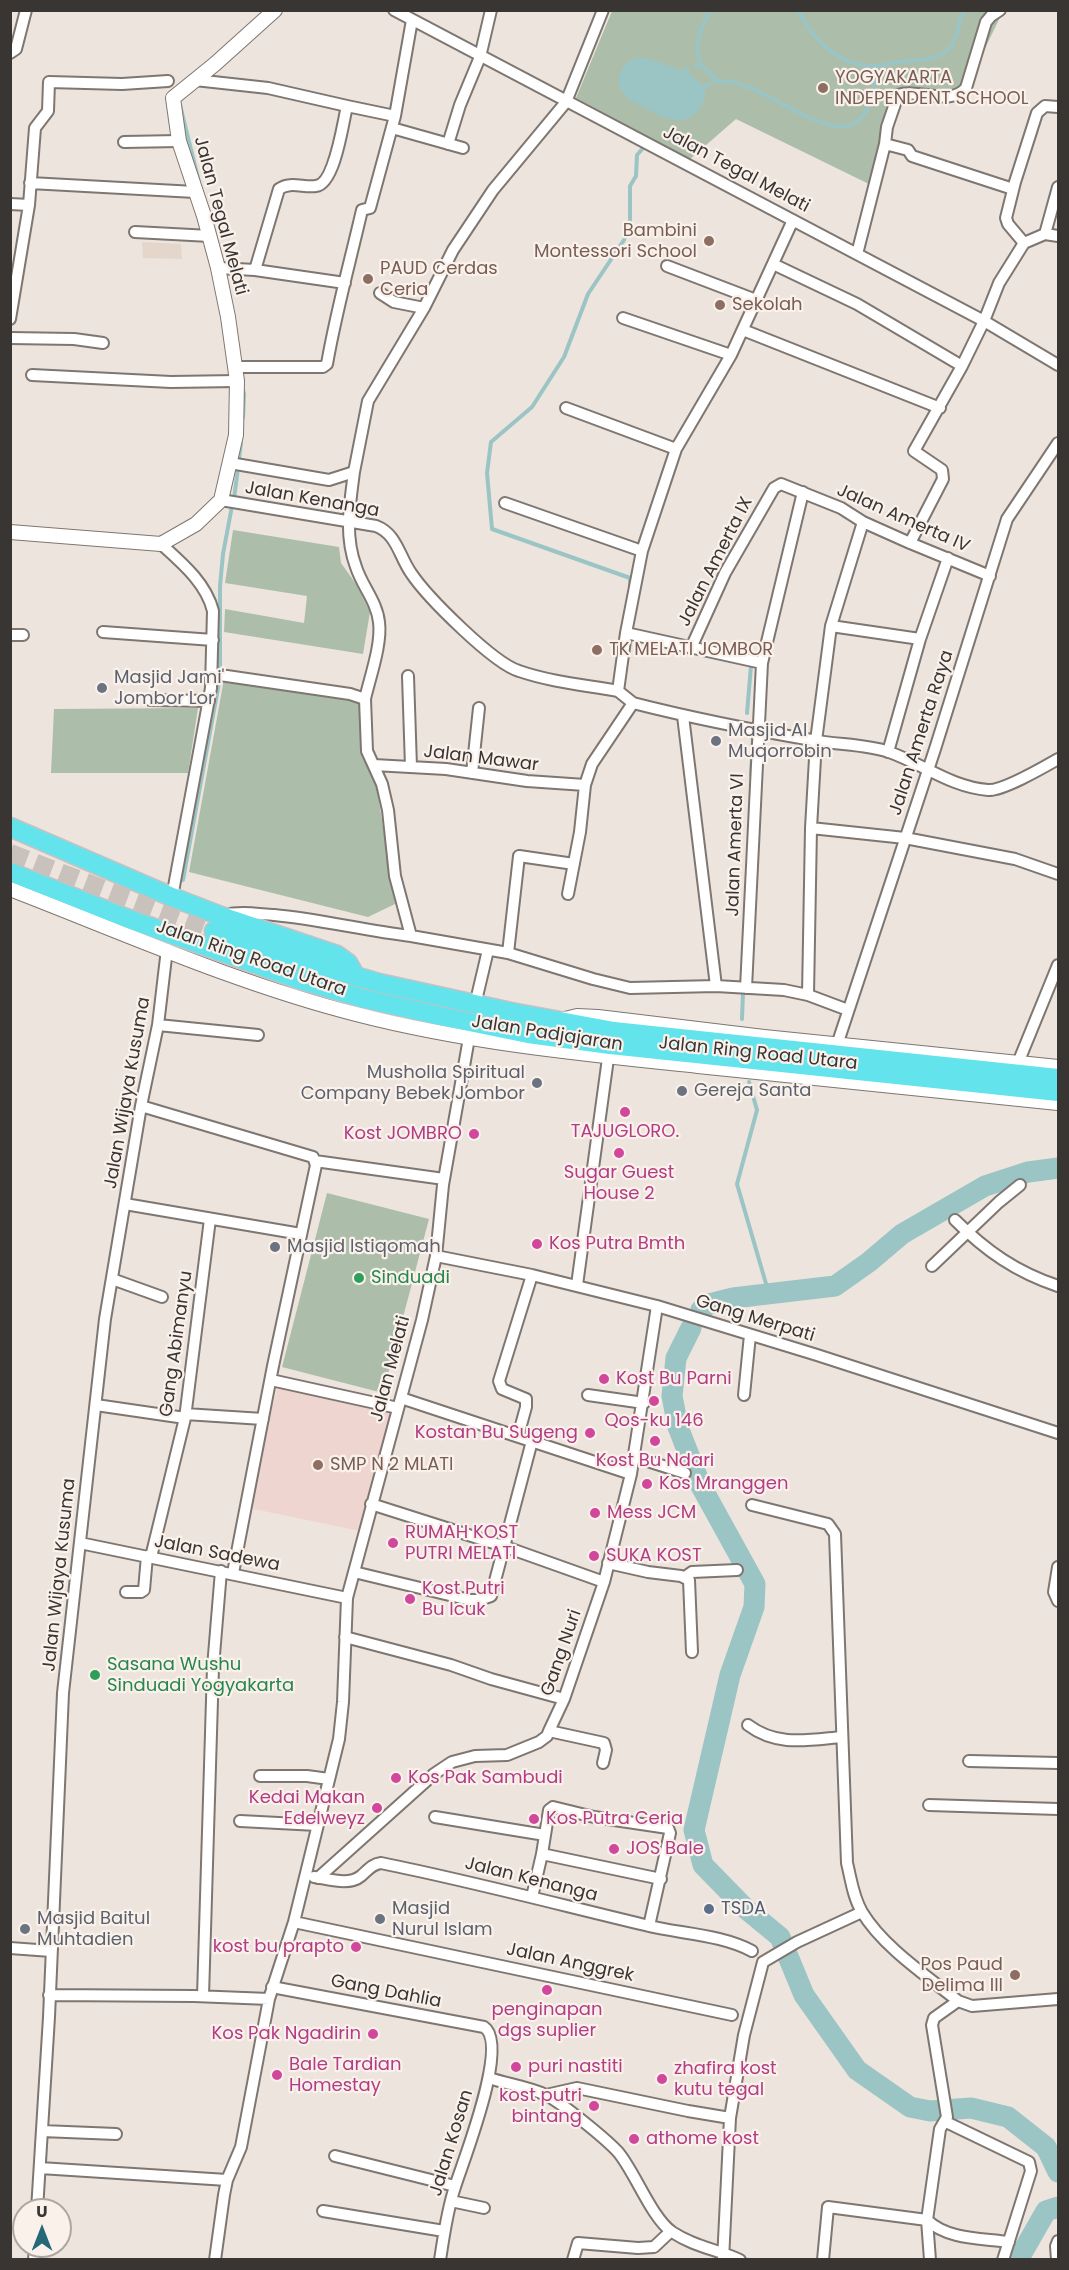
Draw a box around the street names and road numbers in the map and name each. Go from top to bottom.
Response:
street label: Jalan Tegal Melati [659,122,813,218]
street label: Jalan Tegal Melati [188,134,252,298]
street label: Jalan Kenanga [243,478,381,522]
street label: Jalan Amerta IV [833,480,973,558]
street label: Jalan Amerta IX [674,494,758,630]
street label: Jalan Amerta Raya [885,648,959,818]
street label: Jalan Mawar [422,741,540,777]
street label: Jalan Amerta VI [723,773,749,917]
street label: Jalan Ring Road Utara [153,916,349,1002]
street label: Jalan Wijaya Kusuma [100,995,156,1191]
street label: Jalan Padjajaran [470,1011,624,1057]
street label: Jalan Ring Road Utara [657,1033,859,1075]
street label: Gang Abimanyu [156,1270,198,1418]
street label: Gang Merpati [693,1291,817,1347]
street label: Jalan Melati [366,1314,416,1424]
street label: Jalan Wijaya Kusuma [39,1477,81,1673]
street label: Jalan Sadewa [152,1531,282,1577]
street label: Gang Nuri [537,1607,587,1699]
street label: Jalan Kenanga [462,1853,600,1907]
street label: Jalan Anggrek [504,1939,636,1987]
street label: Gang Dahlia [329,1971,443,2013]
street label: Jalan Kosan [426,2087,478,2199]

